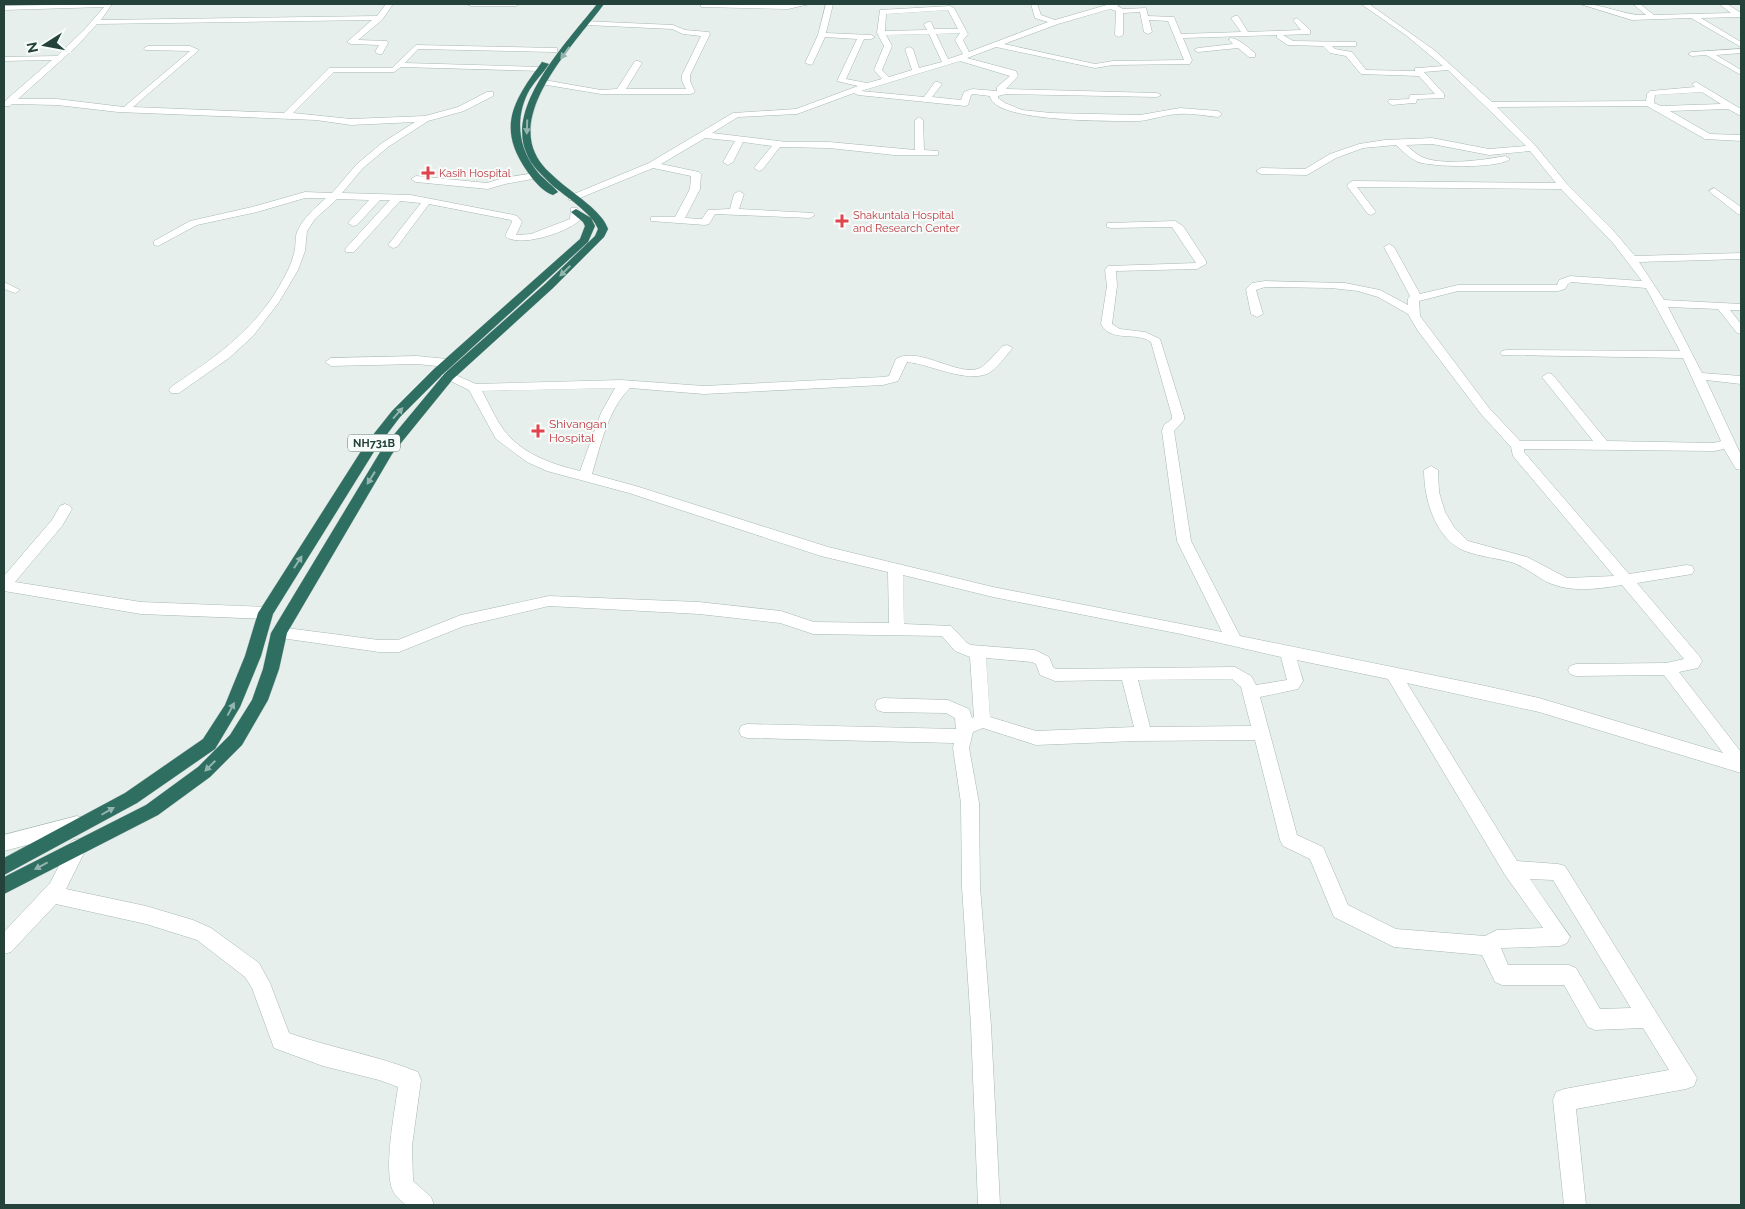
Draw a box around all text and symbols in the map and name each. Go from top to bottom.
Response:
north arrow [20,20,70,70]
text: N [23,41,41,54]
one-way arrow [560,46,570,60]
one-way arrow [523,119,531,135]
marker: Kasih Hospital [421,166,435,180]
place label: Kasih Hospital [439,167,511,180]
place label: Shakuntala Hospital and Research Center [853,209,960,235]
marker: Shakuntala Hospital and Research Center [835,214,849,228]
one-way arrow [559,265,571,277]
one-way arrow [392,407,404,419]
place label: Shivangan Hospital [549,417,607,445]
marker: Shivangan Hospital [531,424,545,438]
road number: NH731B [348,434,400,452]
one-way arrow [366,471,376,485]
one-way arrow [294,555,303,569]
one-way arrow [227,701,235,716]
one-way arrow [204,760,216,772]
one-way arrow [102,806,115,815]
one-way arrow [33,862,48,870]

